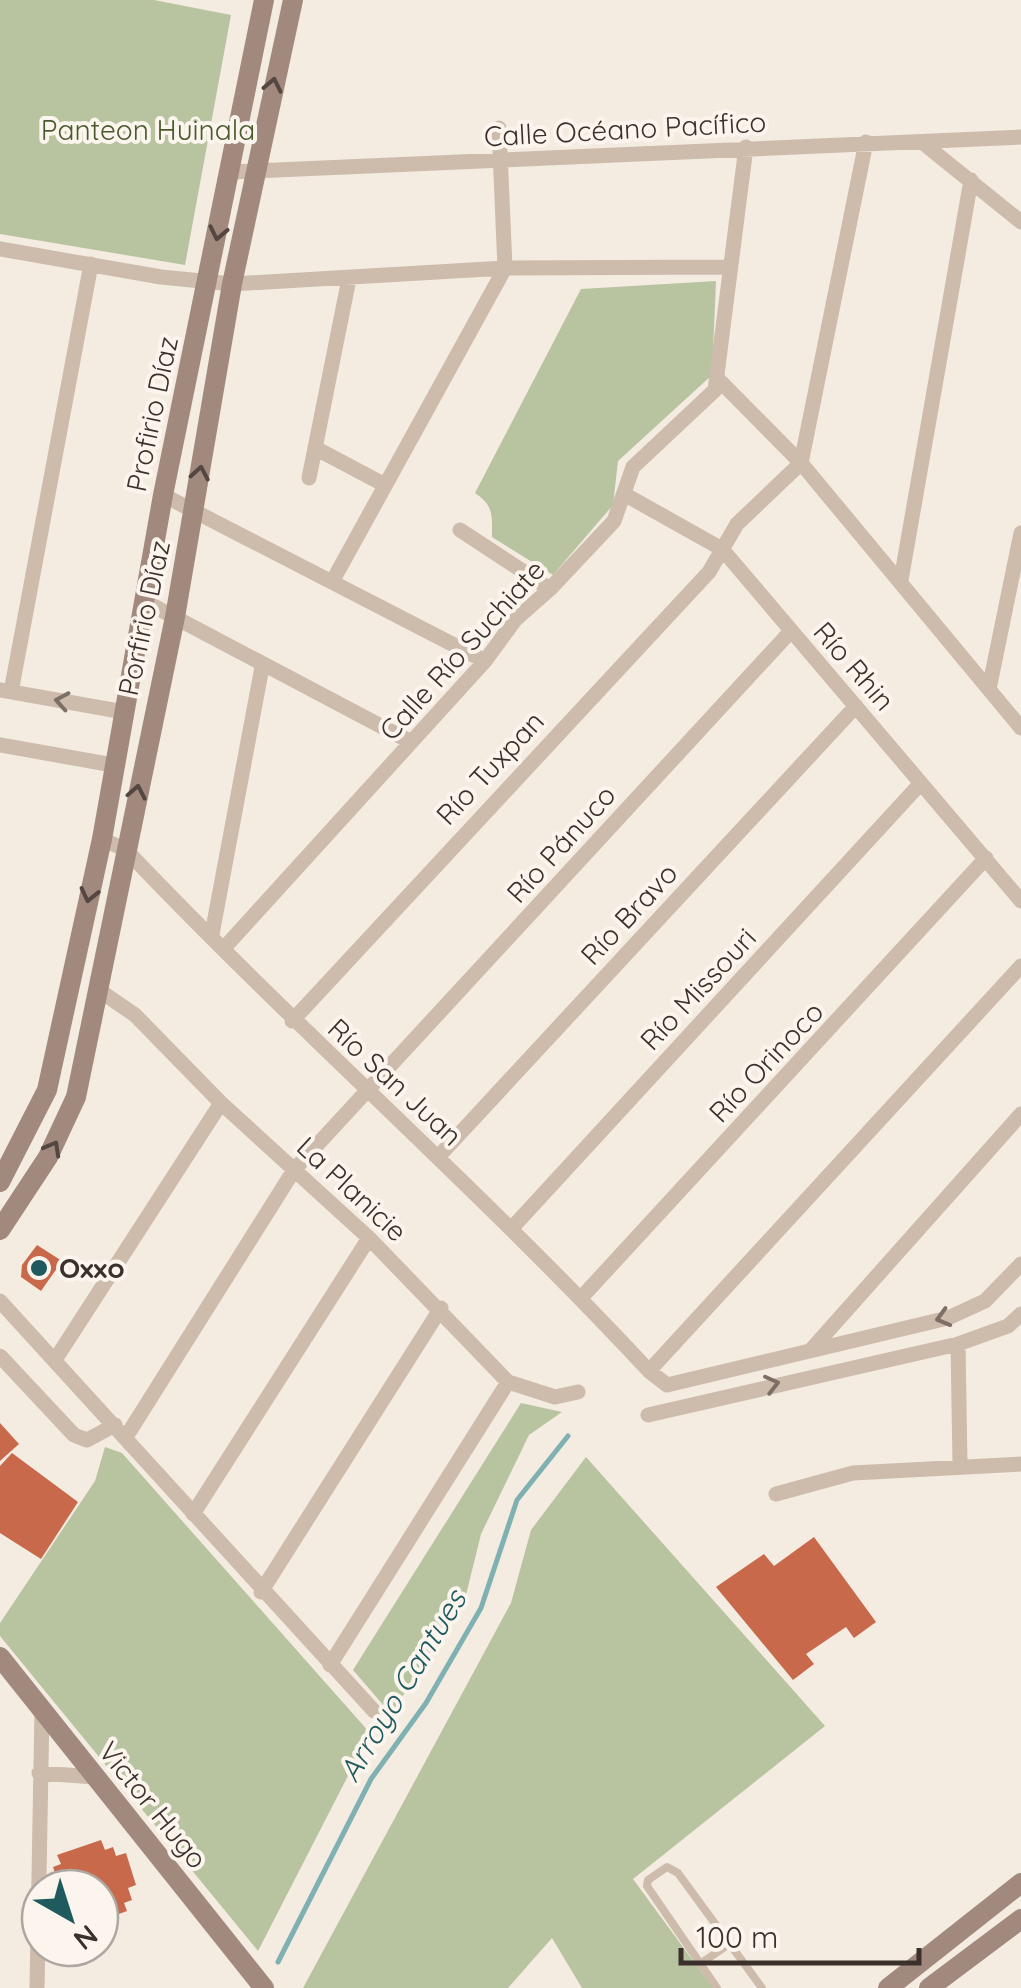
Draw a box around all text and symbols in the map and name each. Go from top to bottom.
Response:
one-way arrow [262,77,283,94]
street label: Calle Océano Pacífico [483,104,767,153]
park label: Panteon Huinala [41,112,255,147]
one-way arrow [208,224,229,241]
street label: Profirio Díaz [118,333,185,495]
one-way arrow [189,465,210,481]
street label: Porfirio Díaz [110,537,177,699]
street label: Calle Río Suchiate [371,552,552,747]
street label: Río Rhin [806,614,902,717]
one-way arrow [54,691,70,712]
street label: Río Tuxpan [428,704,551,832]
street label: Río Pánuco [499,778,623,910]
one-way arrow [125,783,146,800]
street label: Río Bravo [573,856,684,972]
one-way arrow [80,886,101,903]
street label: Río Missouri [632,920,763,1057]
street label: Río Orinoco [701,994,830,1129]
street label: Río San Juan [321,1011,470,1153]
street label: La Planicie [290,1129,415,1249]
one-way arrow [40,1140,60,1158]
place label: Oxxo [59,1250,125,1285]
marker: Oxxo [28,1257,50,1279]
one-way arrow [935,1306,952,1327]
one-way arrow [763,1375,780,1396]
water label: Arroyo Cantues [330,1581,475,1788]
street label: Victor Hugo [92,1734,215,1875]
north arrow [20,1868,120,1968]
scale bar [681,1903,918,1965]
text: N [67,1918,105,1958]
text: 100 m [696,1918,778,1956]

